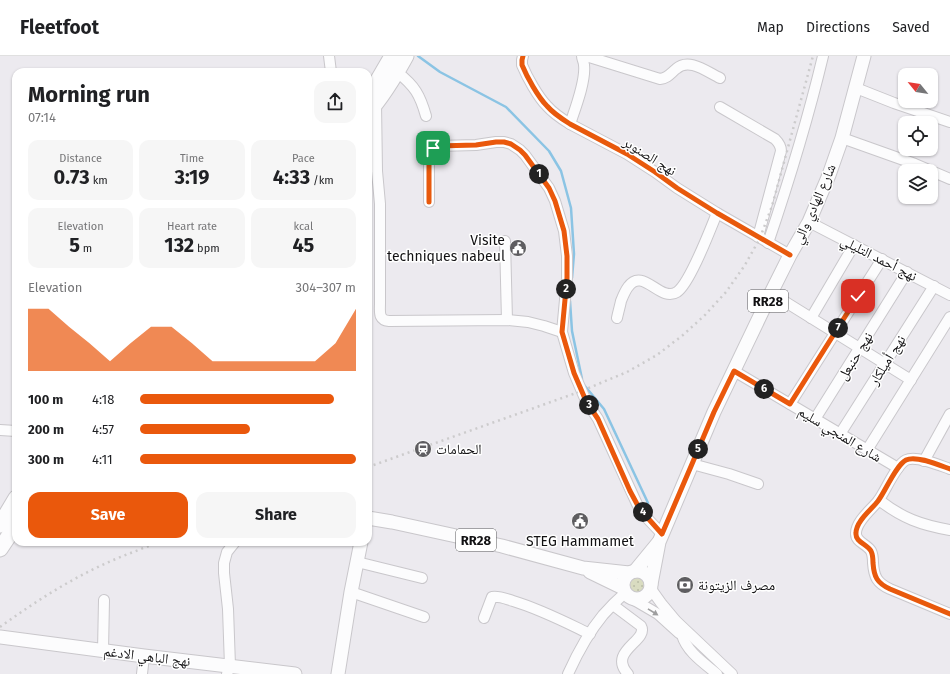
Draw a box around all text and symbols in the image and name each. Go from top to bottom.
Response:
text: Fleetfoot [20,16,99,39]
text: Map [757,19,784,36]
text: Directions [806,19,870,36]
text: Saved [892,19,930,36]
north arrow [898,68,938,108]
map controls [898,68,938,204]
text: Morning run [28,81,150,108]
button: share [314,81,356,123]
text: 07:14 [28,110,56,125]
button: locate [898,116,938,156]
pin [416,131,450,165]
street label: نهج الصنوبر [619,133,680,180]
icon: arrive [422,137,444,159]
text: Distance [59,152,102,165]
text: Time [180,152,204,165]
text: Pace [292,152,315,165]
street label: شارع الهادي والي [789,161,842,248]
pin: 1 [529,164,549,184]
button: layers [898,164,938,204]
text: 0.73 [54,165,90,189]
text: 3:19 [174,165,209,189]
text: 4:33 [273,165,310,189]
text: 1 [536,167,542,180]
text: km [90,174,108,187]
text: /km [310,174,334,187]
text: Elevation [58,220,104,233]
text: Heart rate [167,220,217,233]
text: kcal [293,220,313,233]
place label: Visite techniques nabeul [387,232,505,265]
street label: نهج أحمد التليلي [837,232,920,287]
text: 5 [69,233,80,257]
text: 132 [164,233,194,257]
text: 45 [292,233,314,257]
public building icon: Visite techniques nabeul [508,238,528,258]
text: m [80,242,92,255]
text: bpm [194,242,220,255]
pin: 2 [556,279,576,299]
pin [841,279,875,313]
text: Elevation [28,280,82,295]
text: 304–307 m [296,280,356,295]
text: 2 [563,282,569,295]
icon: check [847,285,869,307]
road number: RR28 [748,290,788,312]
pin: 7 [828,318,848,338]
text: 7 [835,321,841,334]
street label: نهج حنبعل [834,329,878,384]
street label: نهج أميلكار [865,332,910,390]
pin: 6 [754,379,774,399]
text: 6 [761,382,767,395]
text: 100 m [28,392,63,407]
text: 4:18 [92,392,114,407]
pin: 3 [579,395,599,415]
text: 3 [586,398,592,411]
street label: شارع المنجي سليم [794,403,885,468]
text: 200 m [28,422,64,437]
text: 4:57 [92,422,114,437]
station icon: الحمامات [413,439,433,459]
pin: 5 [688,439,708,459]
place label: الحمامات [436,441,482,458]
text: 5 [695,442,701,455]
text: 300 m [28,452,64,467]
text: 4:11 [92,452,113,467]
button: Save [28,492,188,538]
button: Share [196,492,356,538]
pin: 4 [633,502,653,522]
text: 4 [640,505,646,518]
public building icon: STEG Hammamet [570,511,590,531]
road number: RR28 [456,529,496,551]
place label: STEG Hammamet [526,533,635,550]
bank icon: مصرف الزيتونة [675,575,695,595]
place label: مصرف الزيتونة [698,577,775,594]
one-way arrow [647,608,659,615]
street label: نهج الباهي الادغم [102,643,192,673]

